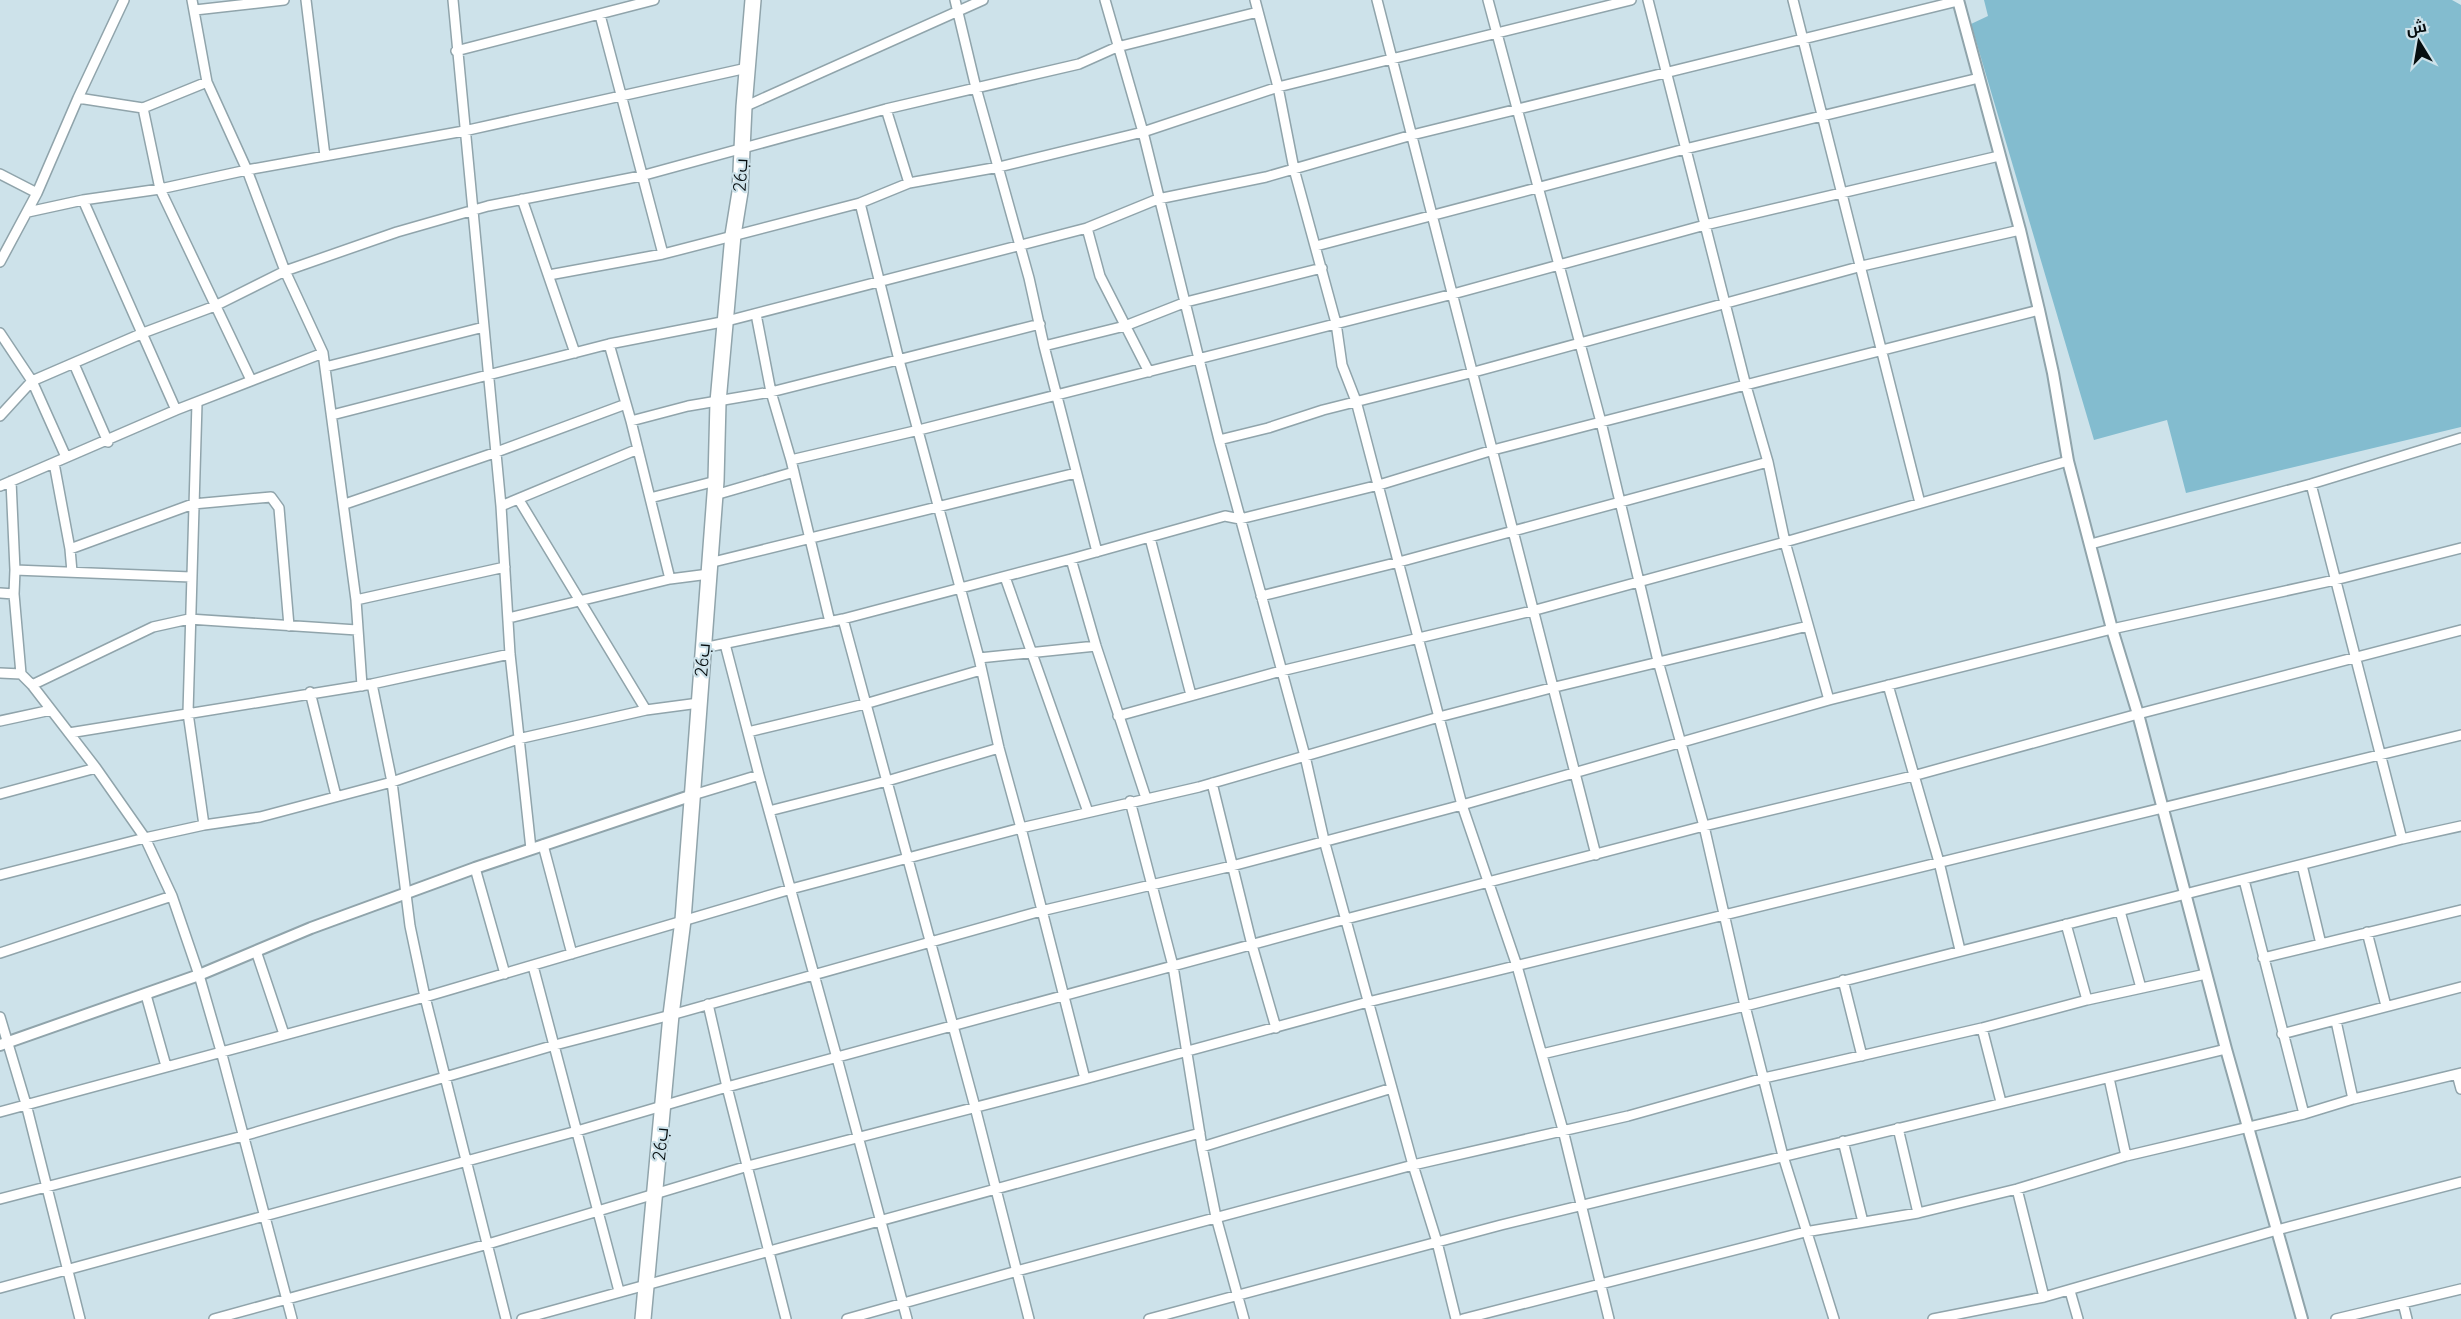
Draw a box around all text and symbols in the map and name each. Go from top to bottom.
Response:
north arrow [2389,12,2449,72]
text: ش [2404,16,2428,39]
street label: 26ب [728,157,752,193]
street label: 26ب [689,642,715,678]
street label: 26ب [647,1126,673,1162]

